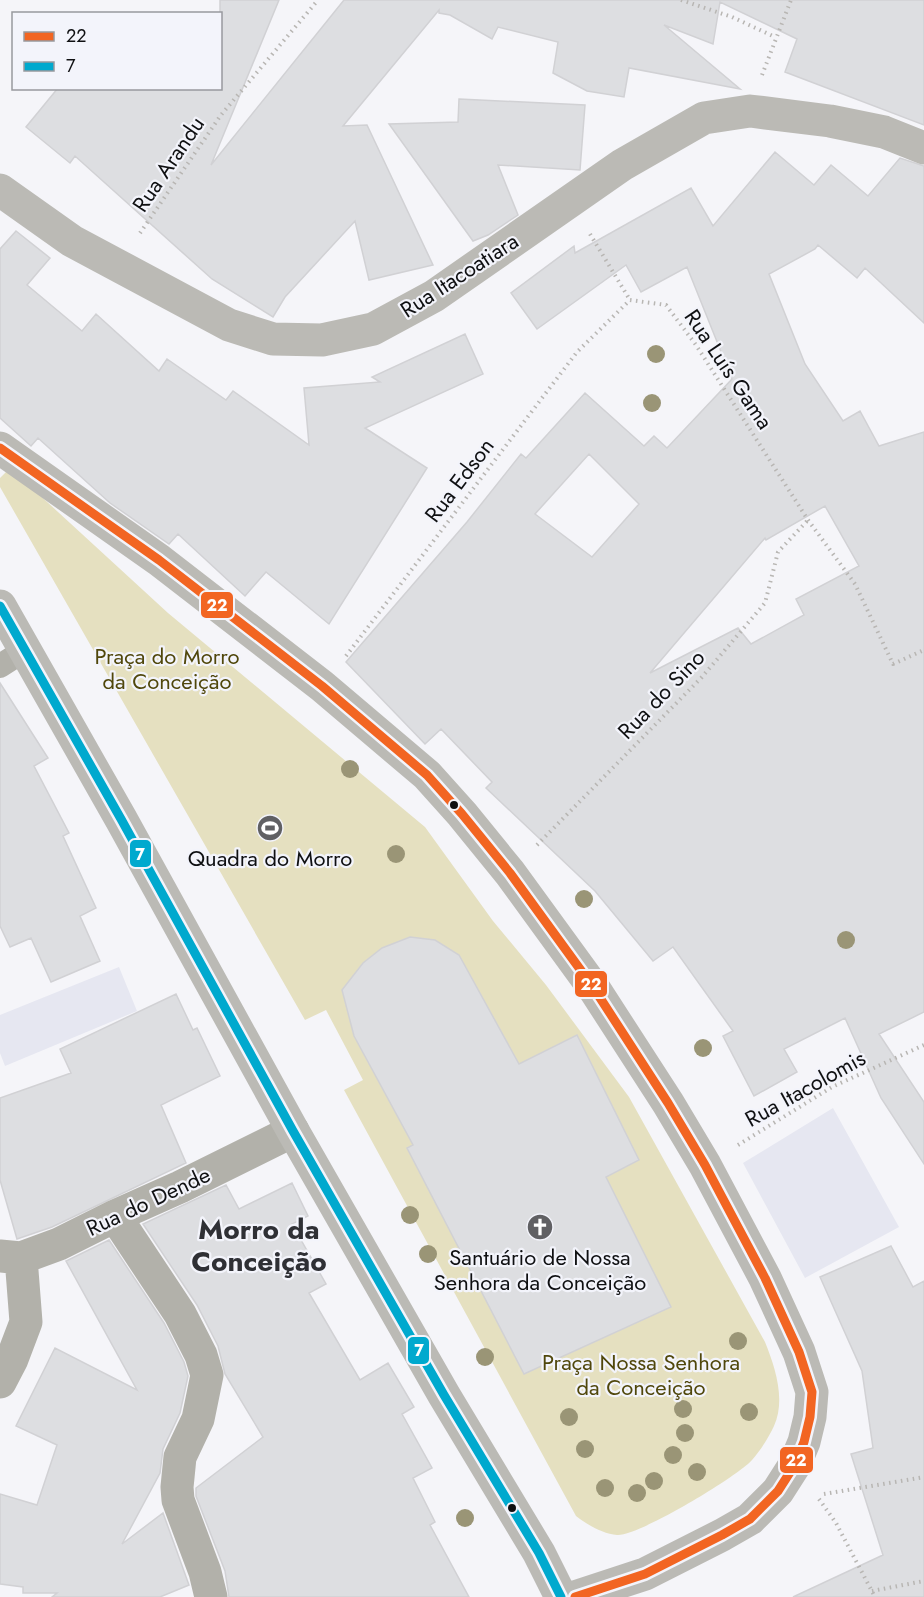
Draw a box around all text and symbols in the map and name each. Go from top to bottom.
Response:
legend [12,12,222,90]
text: 22 [66,23,86,49]
text: 7 [66,53,76,79]
street label: Rua Arandu [124,110,212,218]
street label: Rua Itacoatiara [394,225,524,325]
street label: Rua Luís Gama [677,303,781,435]
street label: Rua Edson [417,431,501,529]
line badge: 22 [200,591,234,619]
text: 22 [207,594,228,617]
park label: Praça do Morro da Conceição [94,640,240,697]
street label: Rua do Sino [610,642,712,746]
unlabelled marker [448,799,460,811]
sports icon: Quadra do Morro [255,813,285,843]
line badge: 7 [129,839,152,868]
place label: Quadra do Morro [188,842,352,874]
text: 7 [135,843,145,866]
line badge: 22 [574,970,608,998]
text: 22 [581,973,602,996]
street label: Rua Itacolomis [739,1042,871,1134]
street label: Rua do Dende [81,1158,215,1244]
district label: Morro da Conceição [191,1209,327,1282]
church icon: Santuário de Nossa Senhora da Conceição [525,1212,555,1242]
place label: Santuário de Nossa Senhora da Conceição [434,1241,646,1298]
line badge: 7 [407,1336,430,1365]
text: 7 [414,1339,424,1362]
park label: Praça Nossa Senhora da Conceição [542,1346,740,1403]
line badge: 22 [779,1446,814,1474]
text: 22 [786,1449,807,1472]
unlabelled marker [506,1502,518,1514]

